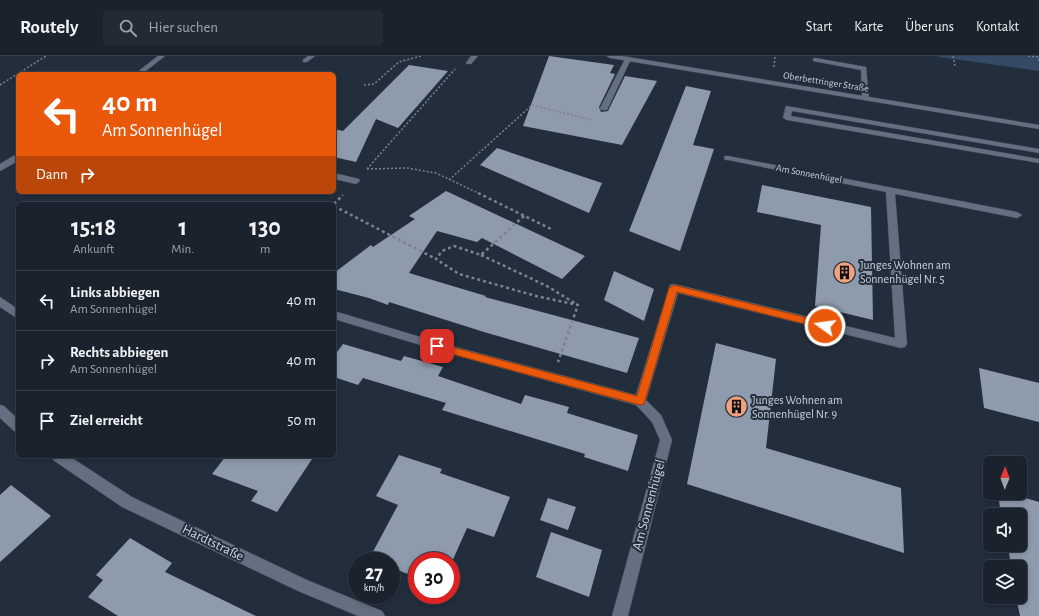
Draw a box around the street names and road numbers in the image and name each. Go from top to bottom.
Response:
street label: Oberbettringer Straße [783,70,870,94]
street label: Am Sonnenhügel [775,163,843,185]
street label: Am Sonnenhügel [630,458,668,552]
street label: Hardtstraße [180,522,246,564]

